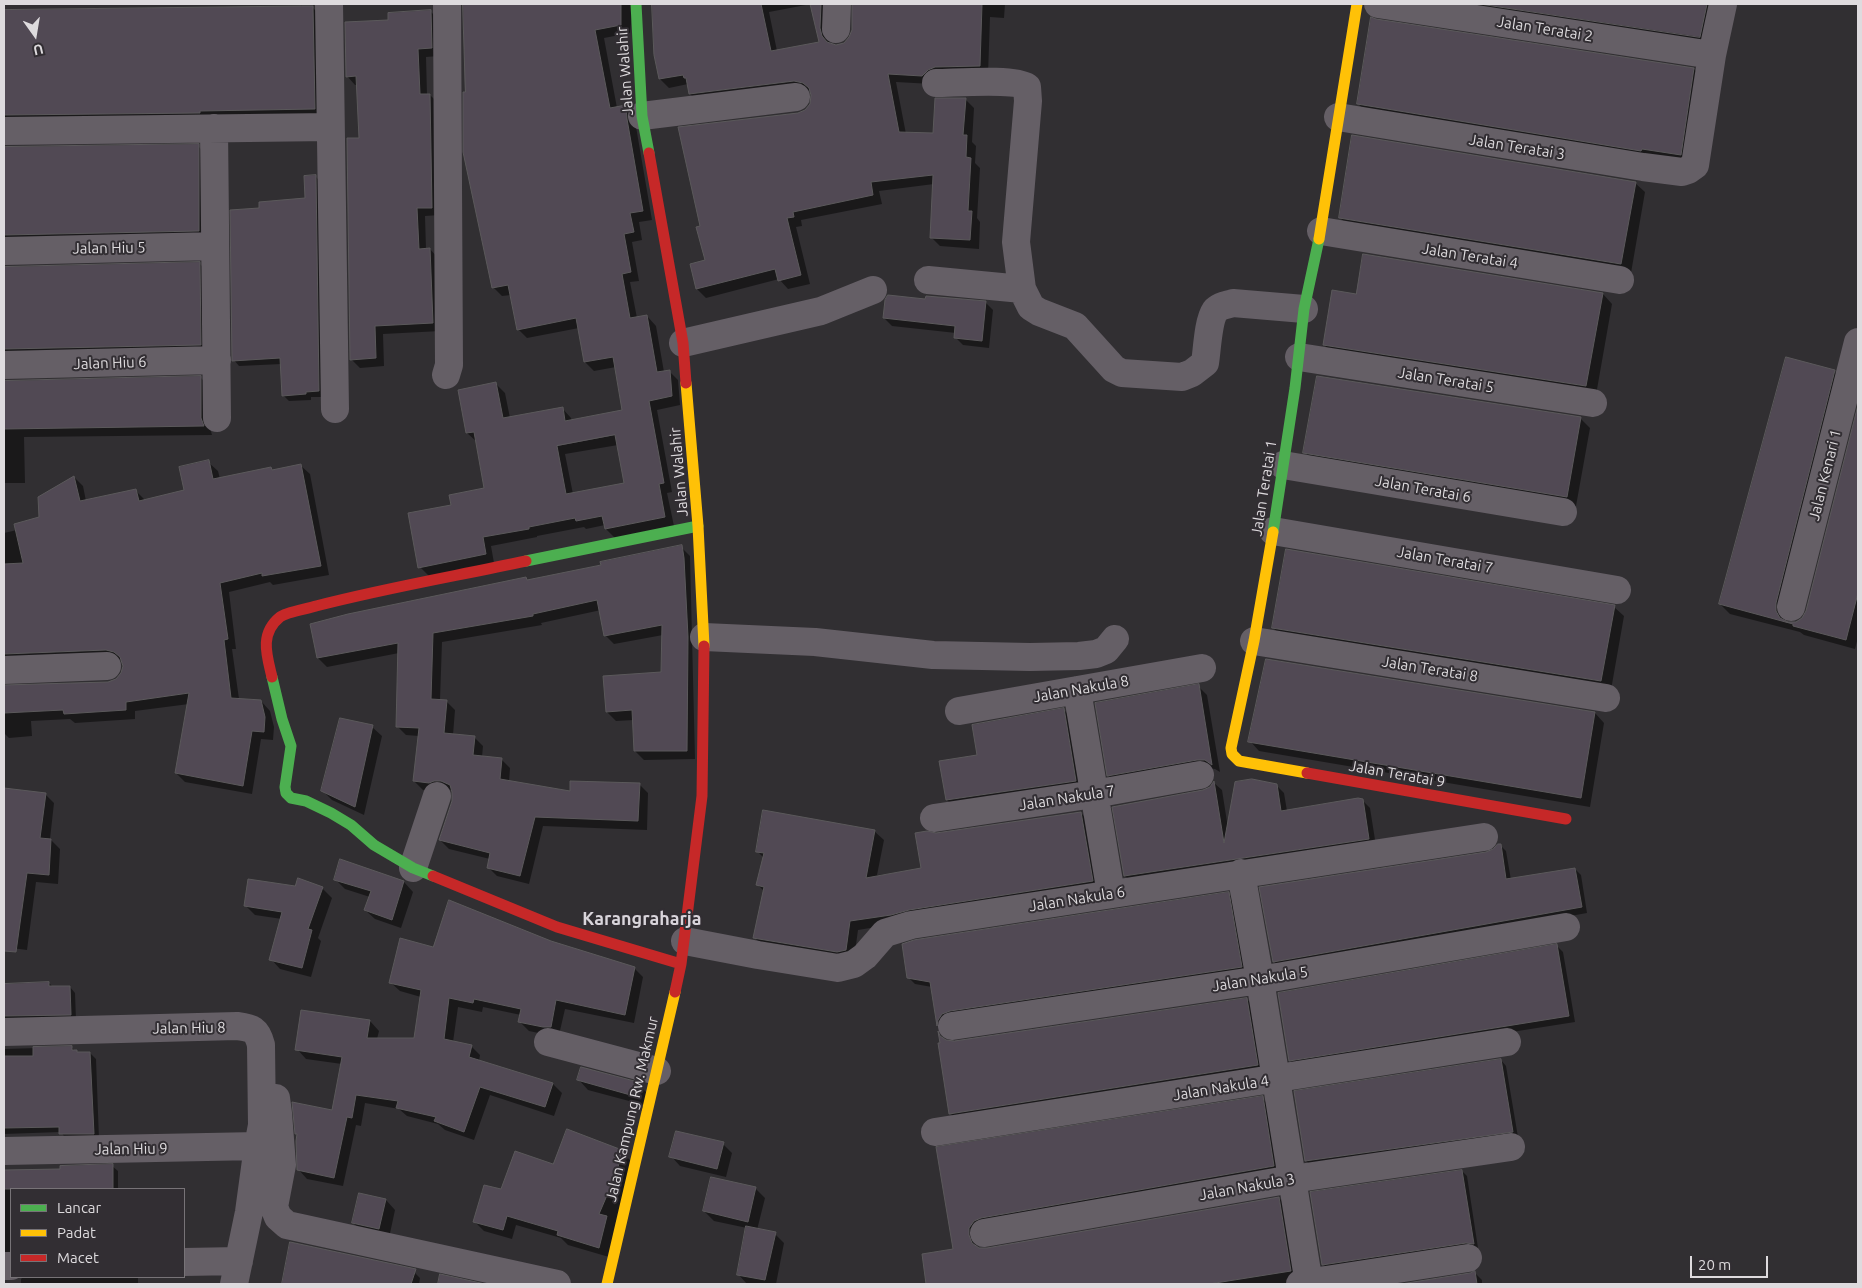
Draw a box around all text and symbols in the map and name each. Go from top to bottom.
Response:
north arrow [10,10,60,60]
street label: Jalan Teratai 2 [1496,13,1594,45]
street label: Jalan Walahir [613,26,637,116]
text: U [32,41,45,59]
street label: Jalan Teratai 3 [1468,131,1566,163]
street label: Jalan Hiu 5 [72,238,146,258]
street label: Jalan Teratai 4 [1421,240,1519,272]
street label: Jalan Hiu 6 [73,353,147,373]
street label: Jalan Teratai 5 [1397,364,1495,396]
street label: Jalan Walahir [666,427,692,517]
street label: Jalan Kenari 1 [1805,427,1845,523]
street label: Jalan Teratai 1 [1248,439,1280,537]
street label: Jalan Teratai 6 [1374,472,1472,506]
street label: Jalan Teratai 7 [1396,543,1494,577]
street label: Jalan Teratai 8 [1381,653,1479,685]
street label: Jalan Nakula 8 [1032,672,1130,706]
street label: Jalan Teratai 9 [1348,757,1446,791]
street label: Jalan Nakula 7 [1018,782,1116,814]
street label: Jalan Nakula 6 [1028,883,1126,915]
district label: Karangraharja [582,908,702,930]
street label: Jalan Nakula 5 [1211,963,1309,995]
street label: Jalan Kampung Rw. Makmur [602,1015,662,1203]
street label: Jalan Hiu 8 [152,1018,226,1038]
street label: Jalan Nakula 4 [1172,1072,1270,1104]
street label: Jalan Hiu 9 [94,1139,168,1159]
street label: Jalan Nakula 3 [1198,1170,1296,1204]
legend [10,1188,185,1278]
text: Lancar [57,1199,101,1216]
text: Padat [57,1224,96,1241]
scale bar [1692,1246,1770,1278]
text: Macet [57,1249,99,1266]
text: 20 m [1698,1256,1731,1273]

